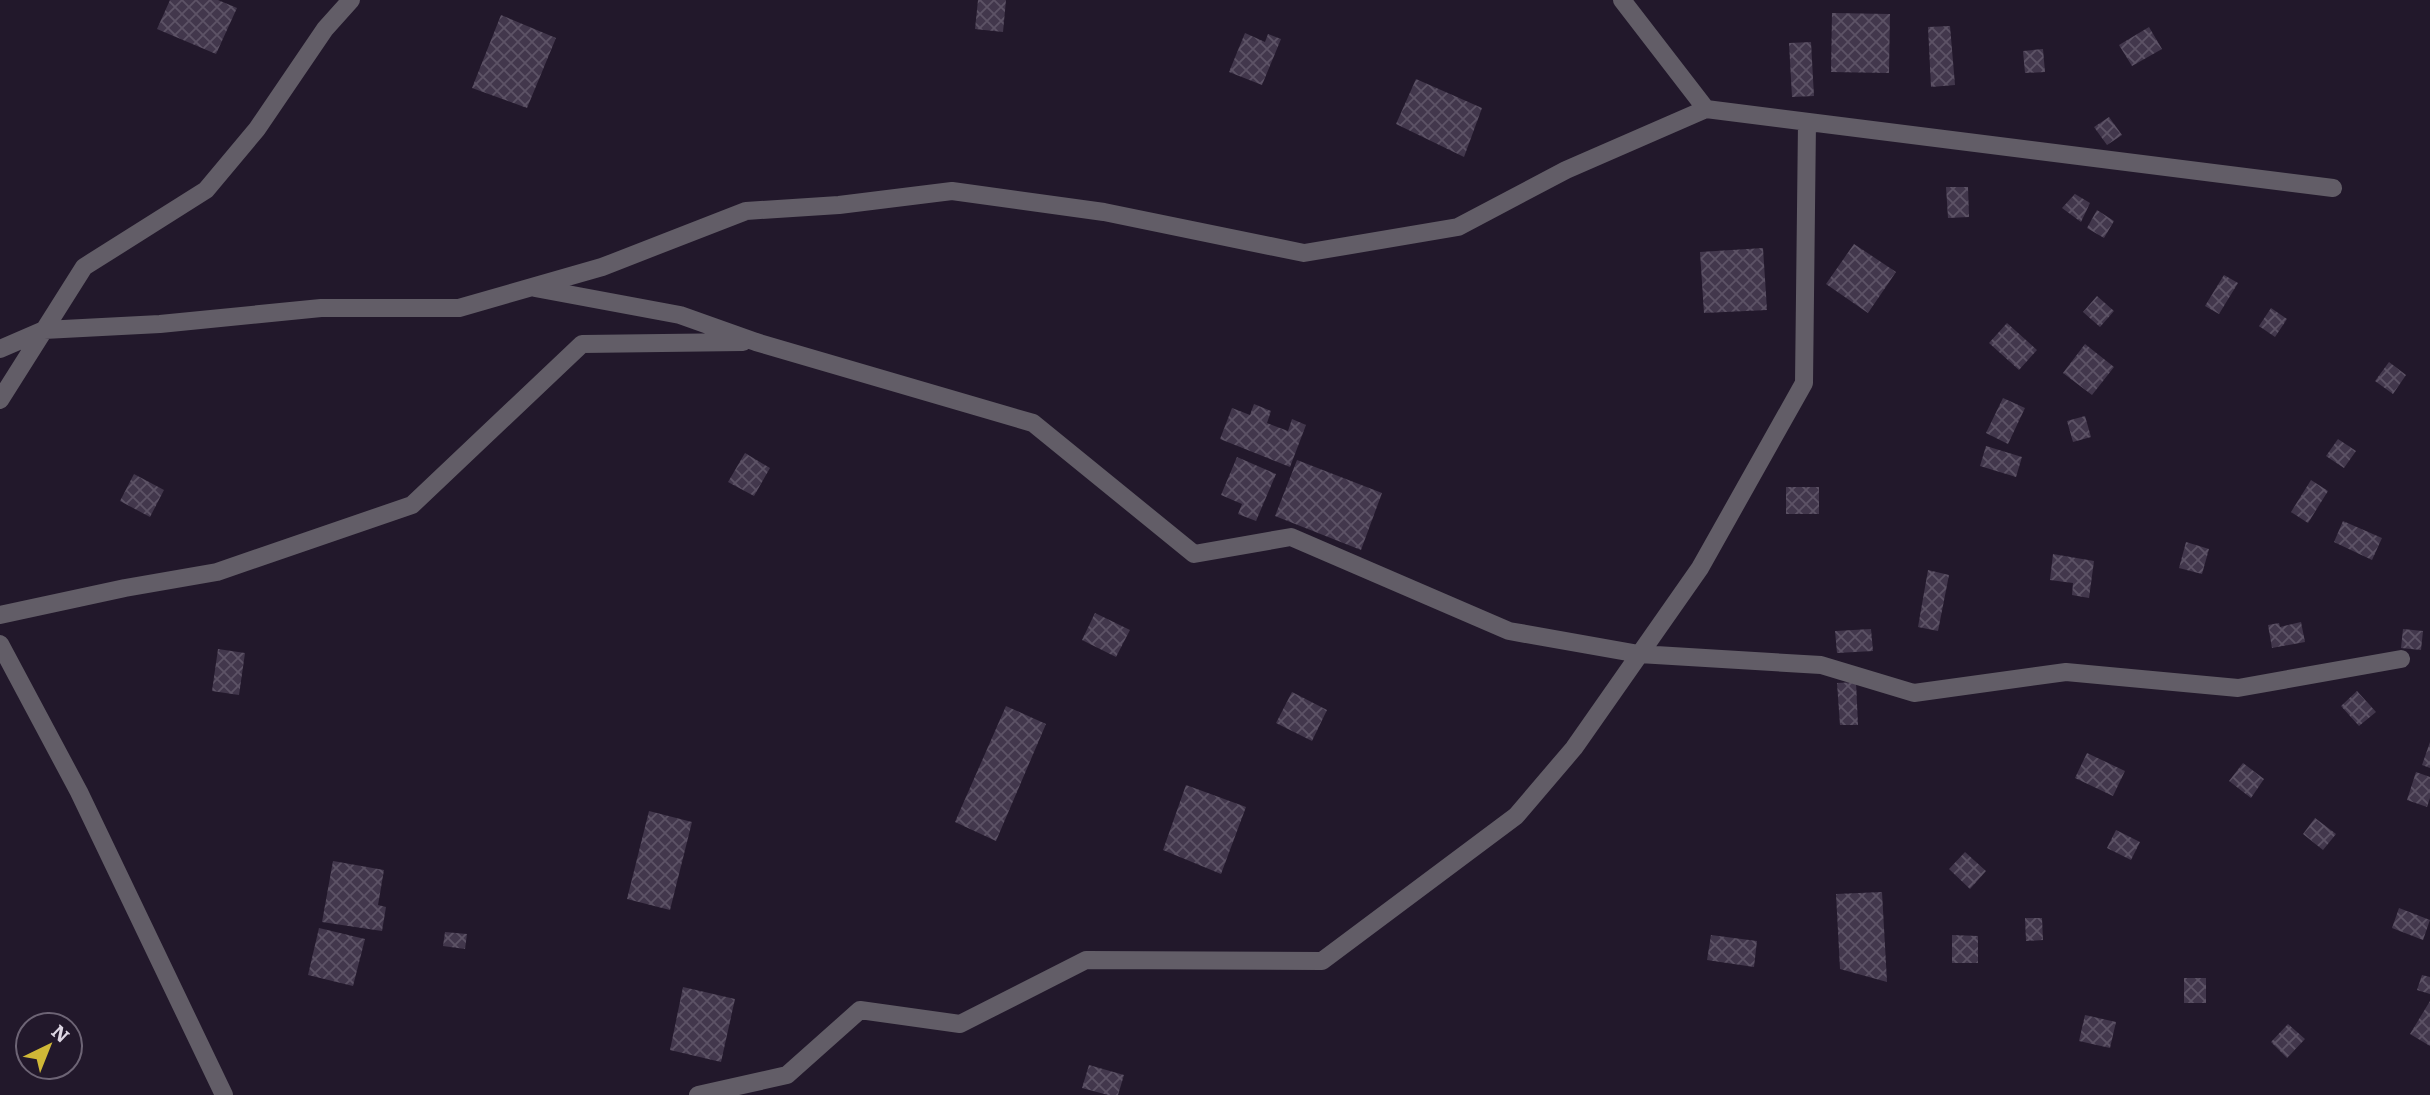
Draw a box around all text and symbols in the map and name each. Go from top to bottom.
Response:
north arrow [14,1011,84,1081]
text: N [46,1017,77,1049]

